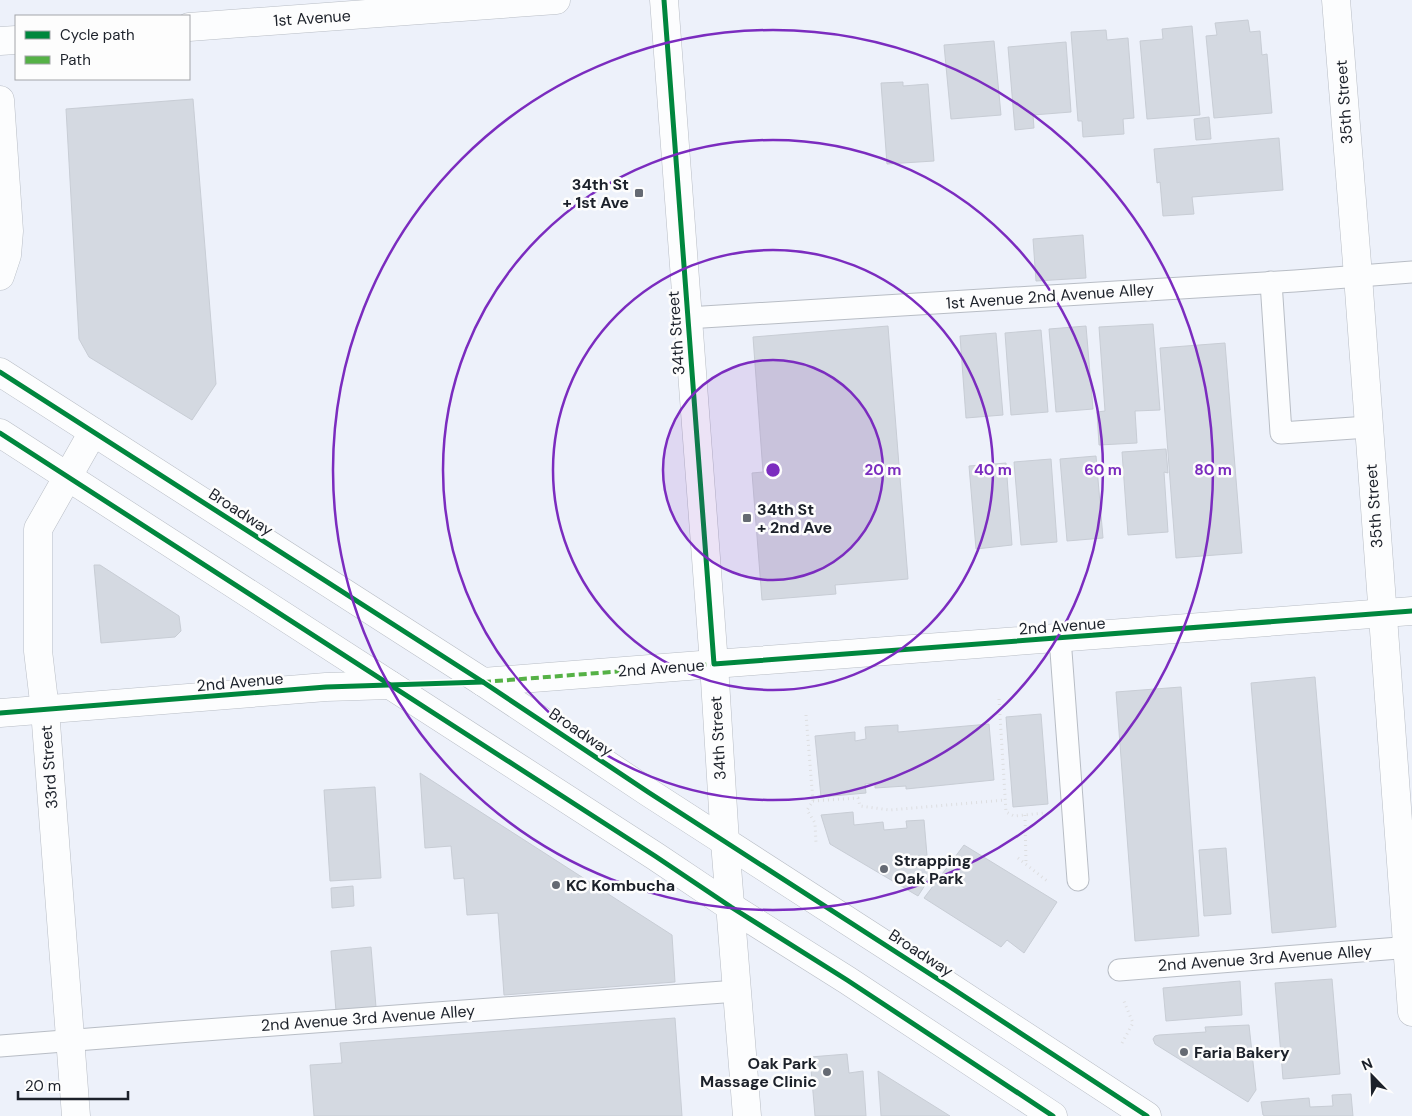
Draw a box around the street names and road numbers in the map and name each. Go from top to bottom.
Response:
street label: 1st Avenue [273,5,351,31]
street label: 35th Street [1331,59,1357,145]
street label: 1st Avenue 2nd Avenue Alley [945,278,1155,314]
street label: 34th Street [663,290,689,376]
street label: 35th Street [1361,463,1387,549]
street label: Broadway [205,483,277,541]
street label: 2nd Avenue [1018,612,1106,640]
street label: 2nd Avenue [617,654,705,682]
street label: 2nd Avenue [196,668,284,696]
street label: 34th Street [705,695,731,781]
street label: Broadway [545,703,617,761]
street label: 33rd Street [36,724,62,810]
street label: Broadway [885,924,957,982]
street label: 2nd Avenue 3rd Avenue Alley [1157,940,1373,976]
street label: 2nd Avenue 3rd Avenue Alley [260,1000,476,1036]

